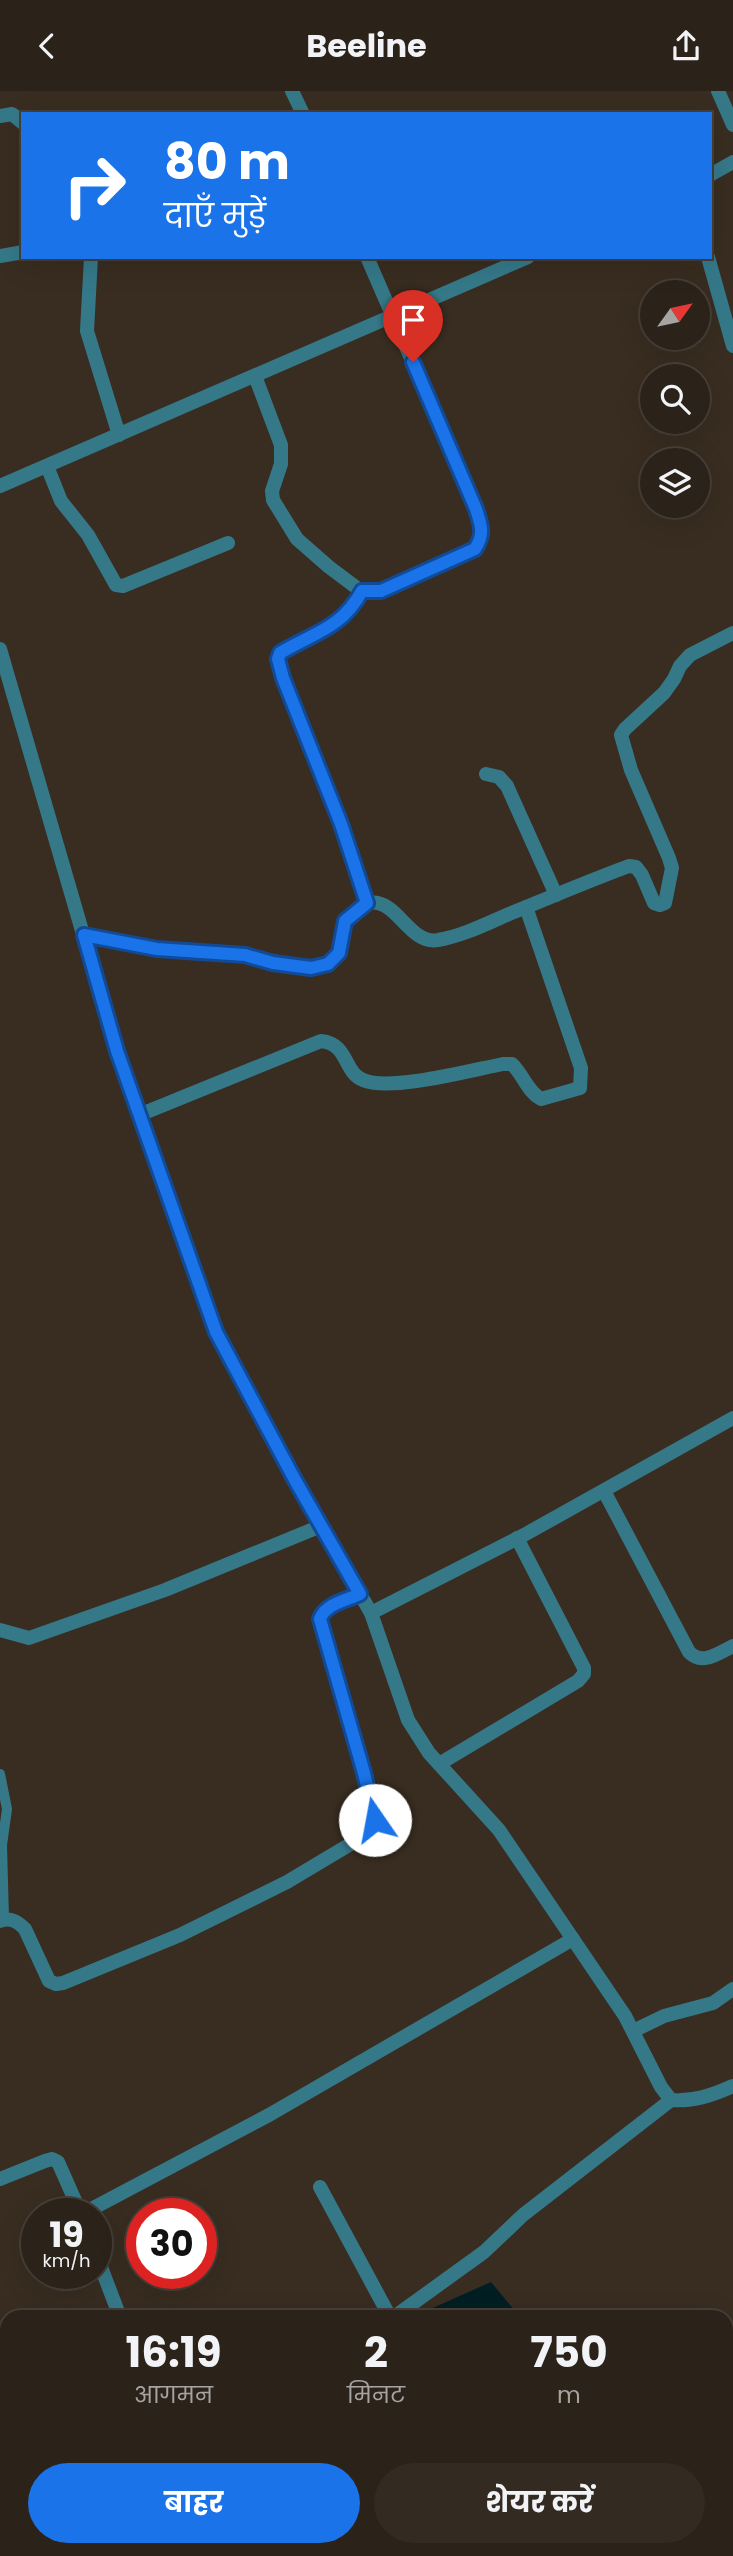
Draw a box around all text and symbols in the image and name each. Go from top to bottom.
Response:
text: Beeline [306,23,427,68]
icon: back [28,27,66,65]
icon: share [667,27,705,65]
text: 80 m [164,128,290,196]
icon: right [49,140,140,231]
text: दाएँ मुड़ें [164,193,266,238]
north arrow [640,280,710,350]
map controls [640,280,710,518]
pin [383,290,443,362]
icon: arrive [394,301,432,339]
button: search [640,364,710,434]
button: layers [640,448,710,518]
position arrow [338,1783,412,1857]
speed limit sign: 30 [126,2198,217,2289]
text: 19 [49,2210,84,2259]
text: km/h [43,2248,90,2273]
text: 16:19 [125,2323,222,2382]
text: 2 [364,2323,388,2382]
text: 750 [530,2323,608,2382]
text: आगमन [134,2379,213,2411]
text: मिनट [347,2379,405,2411]
text: m [557,2379,581,2411]
button: बाहर [28,2463,360,2543]
button: शेयर करें [374,2463,705,2543]

